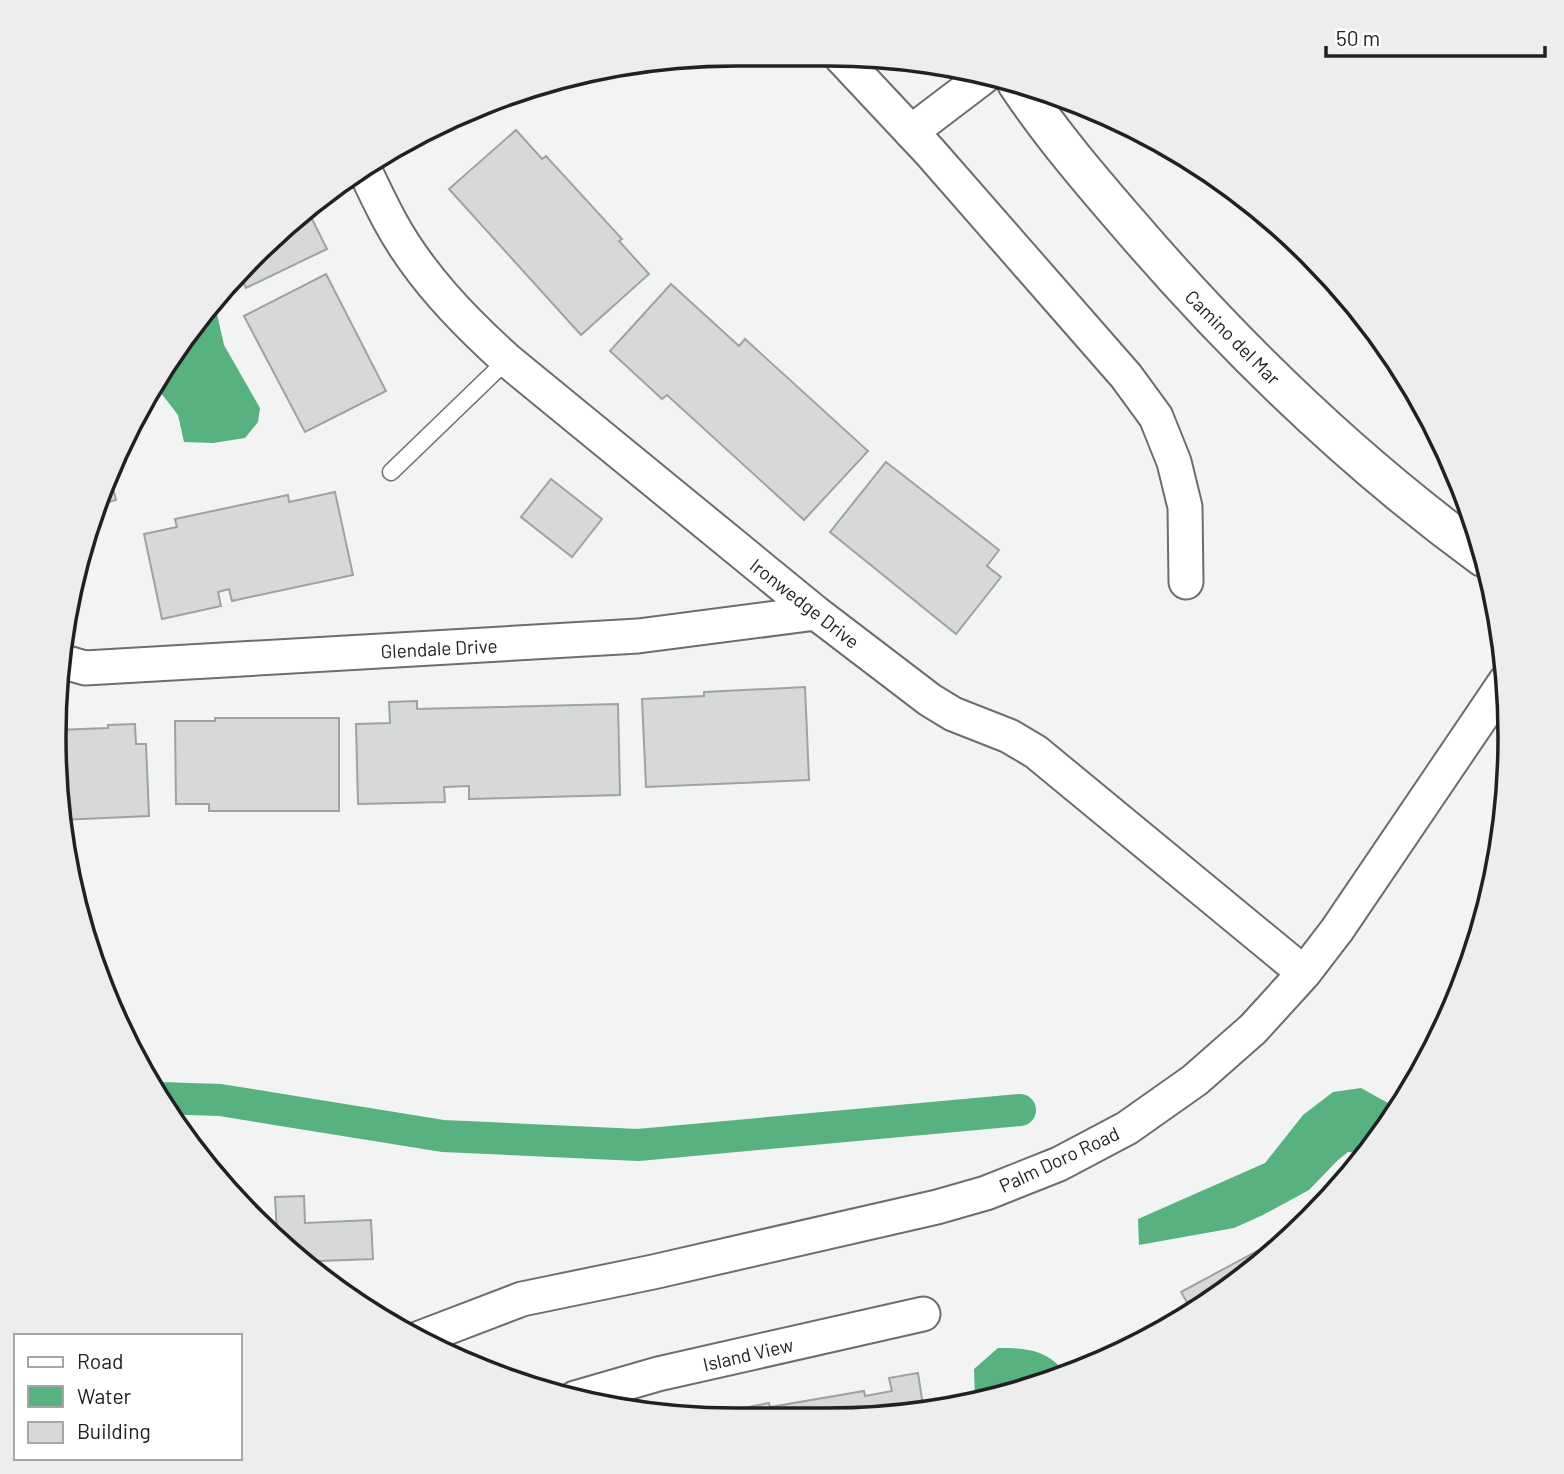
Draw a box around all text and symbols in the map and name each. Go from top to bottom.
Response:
scale bar [1326,14,1545,58]
text: 50 m [1336,25,1380,50]
street label: Camino del Mar [1181,285,1285,389]
street label: Ironwedge Drive [746,553,864,653]
street label: Glendale Drive [380,633,498,663]
street label: Palm Doro Road [995,1121,1123,1197]
street label: Island View [701,1332,796,1376]
legend [14,1334,242,1460]
text: Road [77,1348,123,1373]
text: Water [77,1383,132,1408]
text: Building [77,1418,151,1443]

